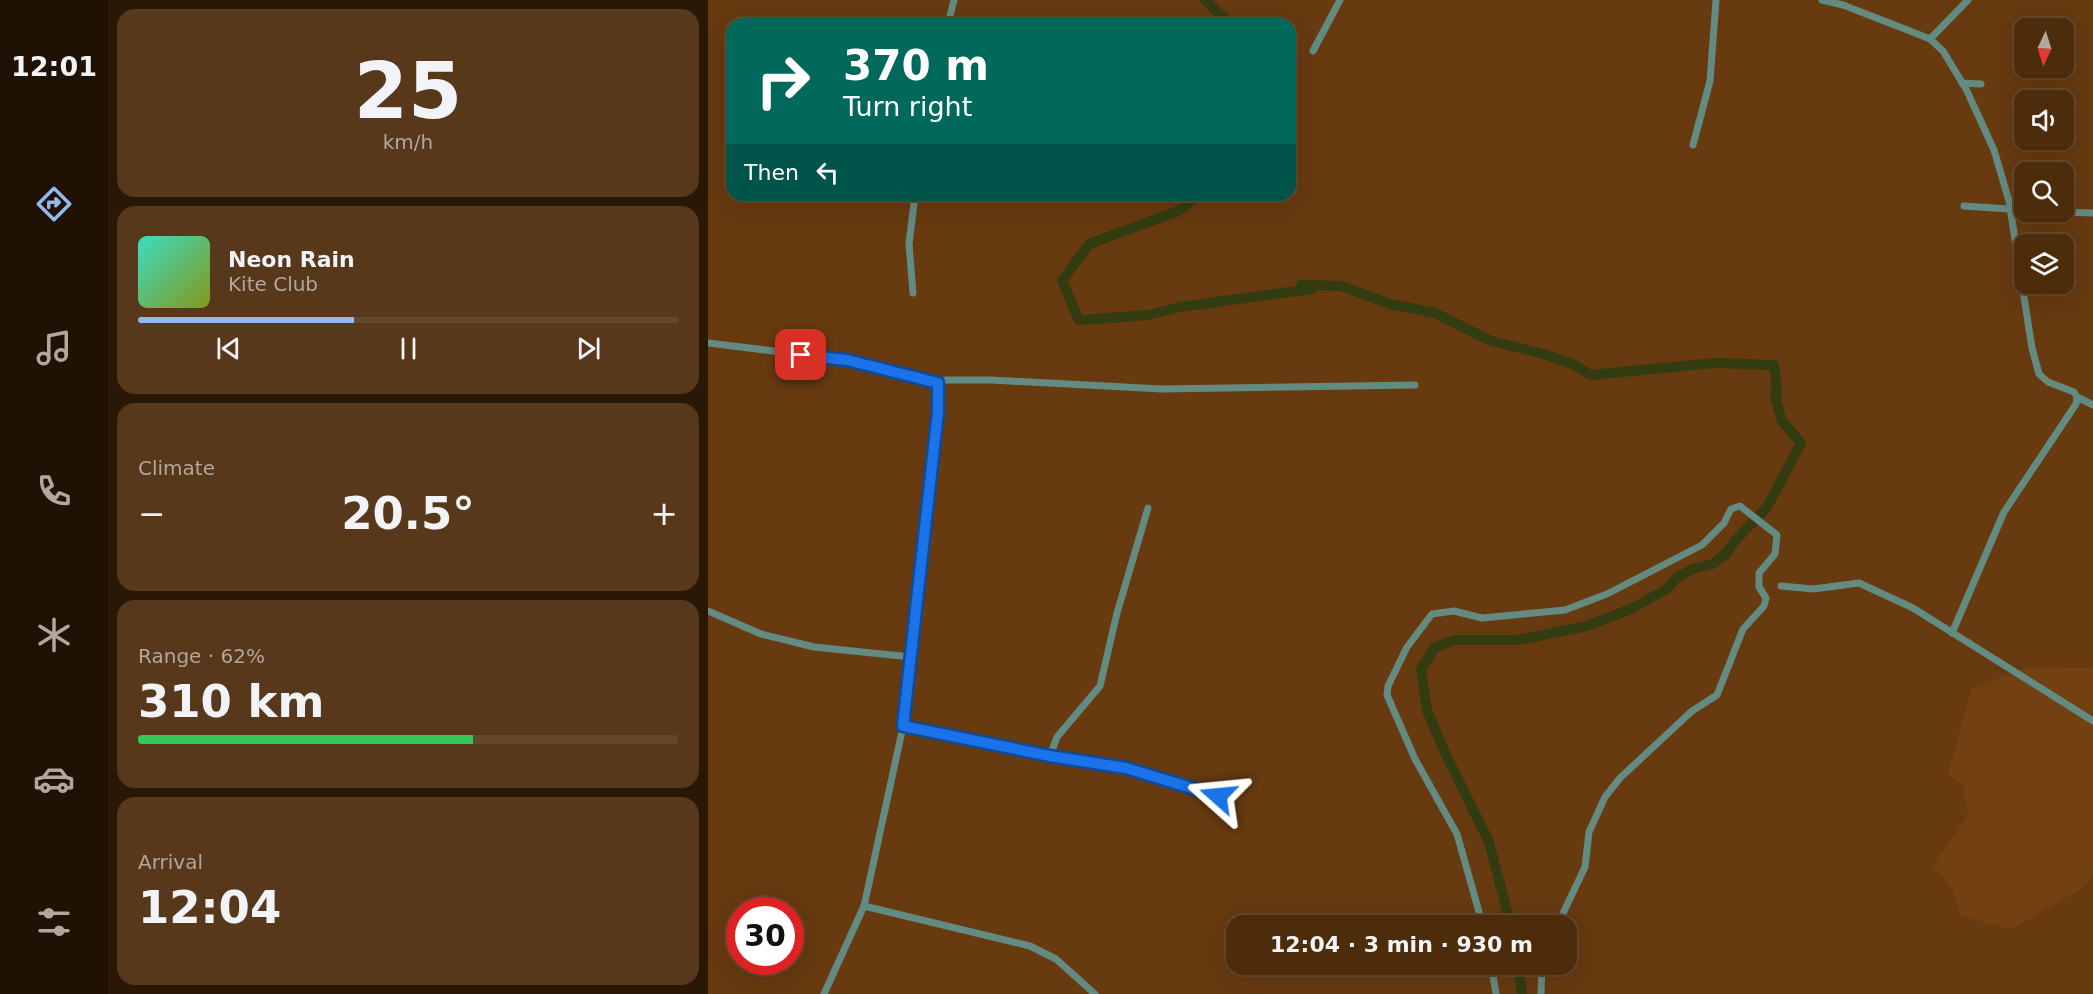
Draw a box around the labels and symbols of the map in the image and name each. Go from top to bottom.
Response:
north arrow [2014,18,2074,78]
pin [775,329,826,380]
position arrow [1186,764,1250,828]
speed limit sign: 30 [726,897,804,975]

